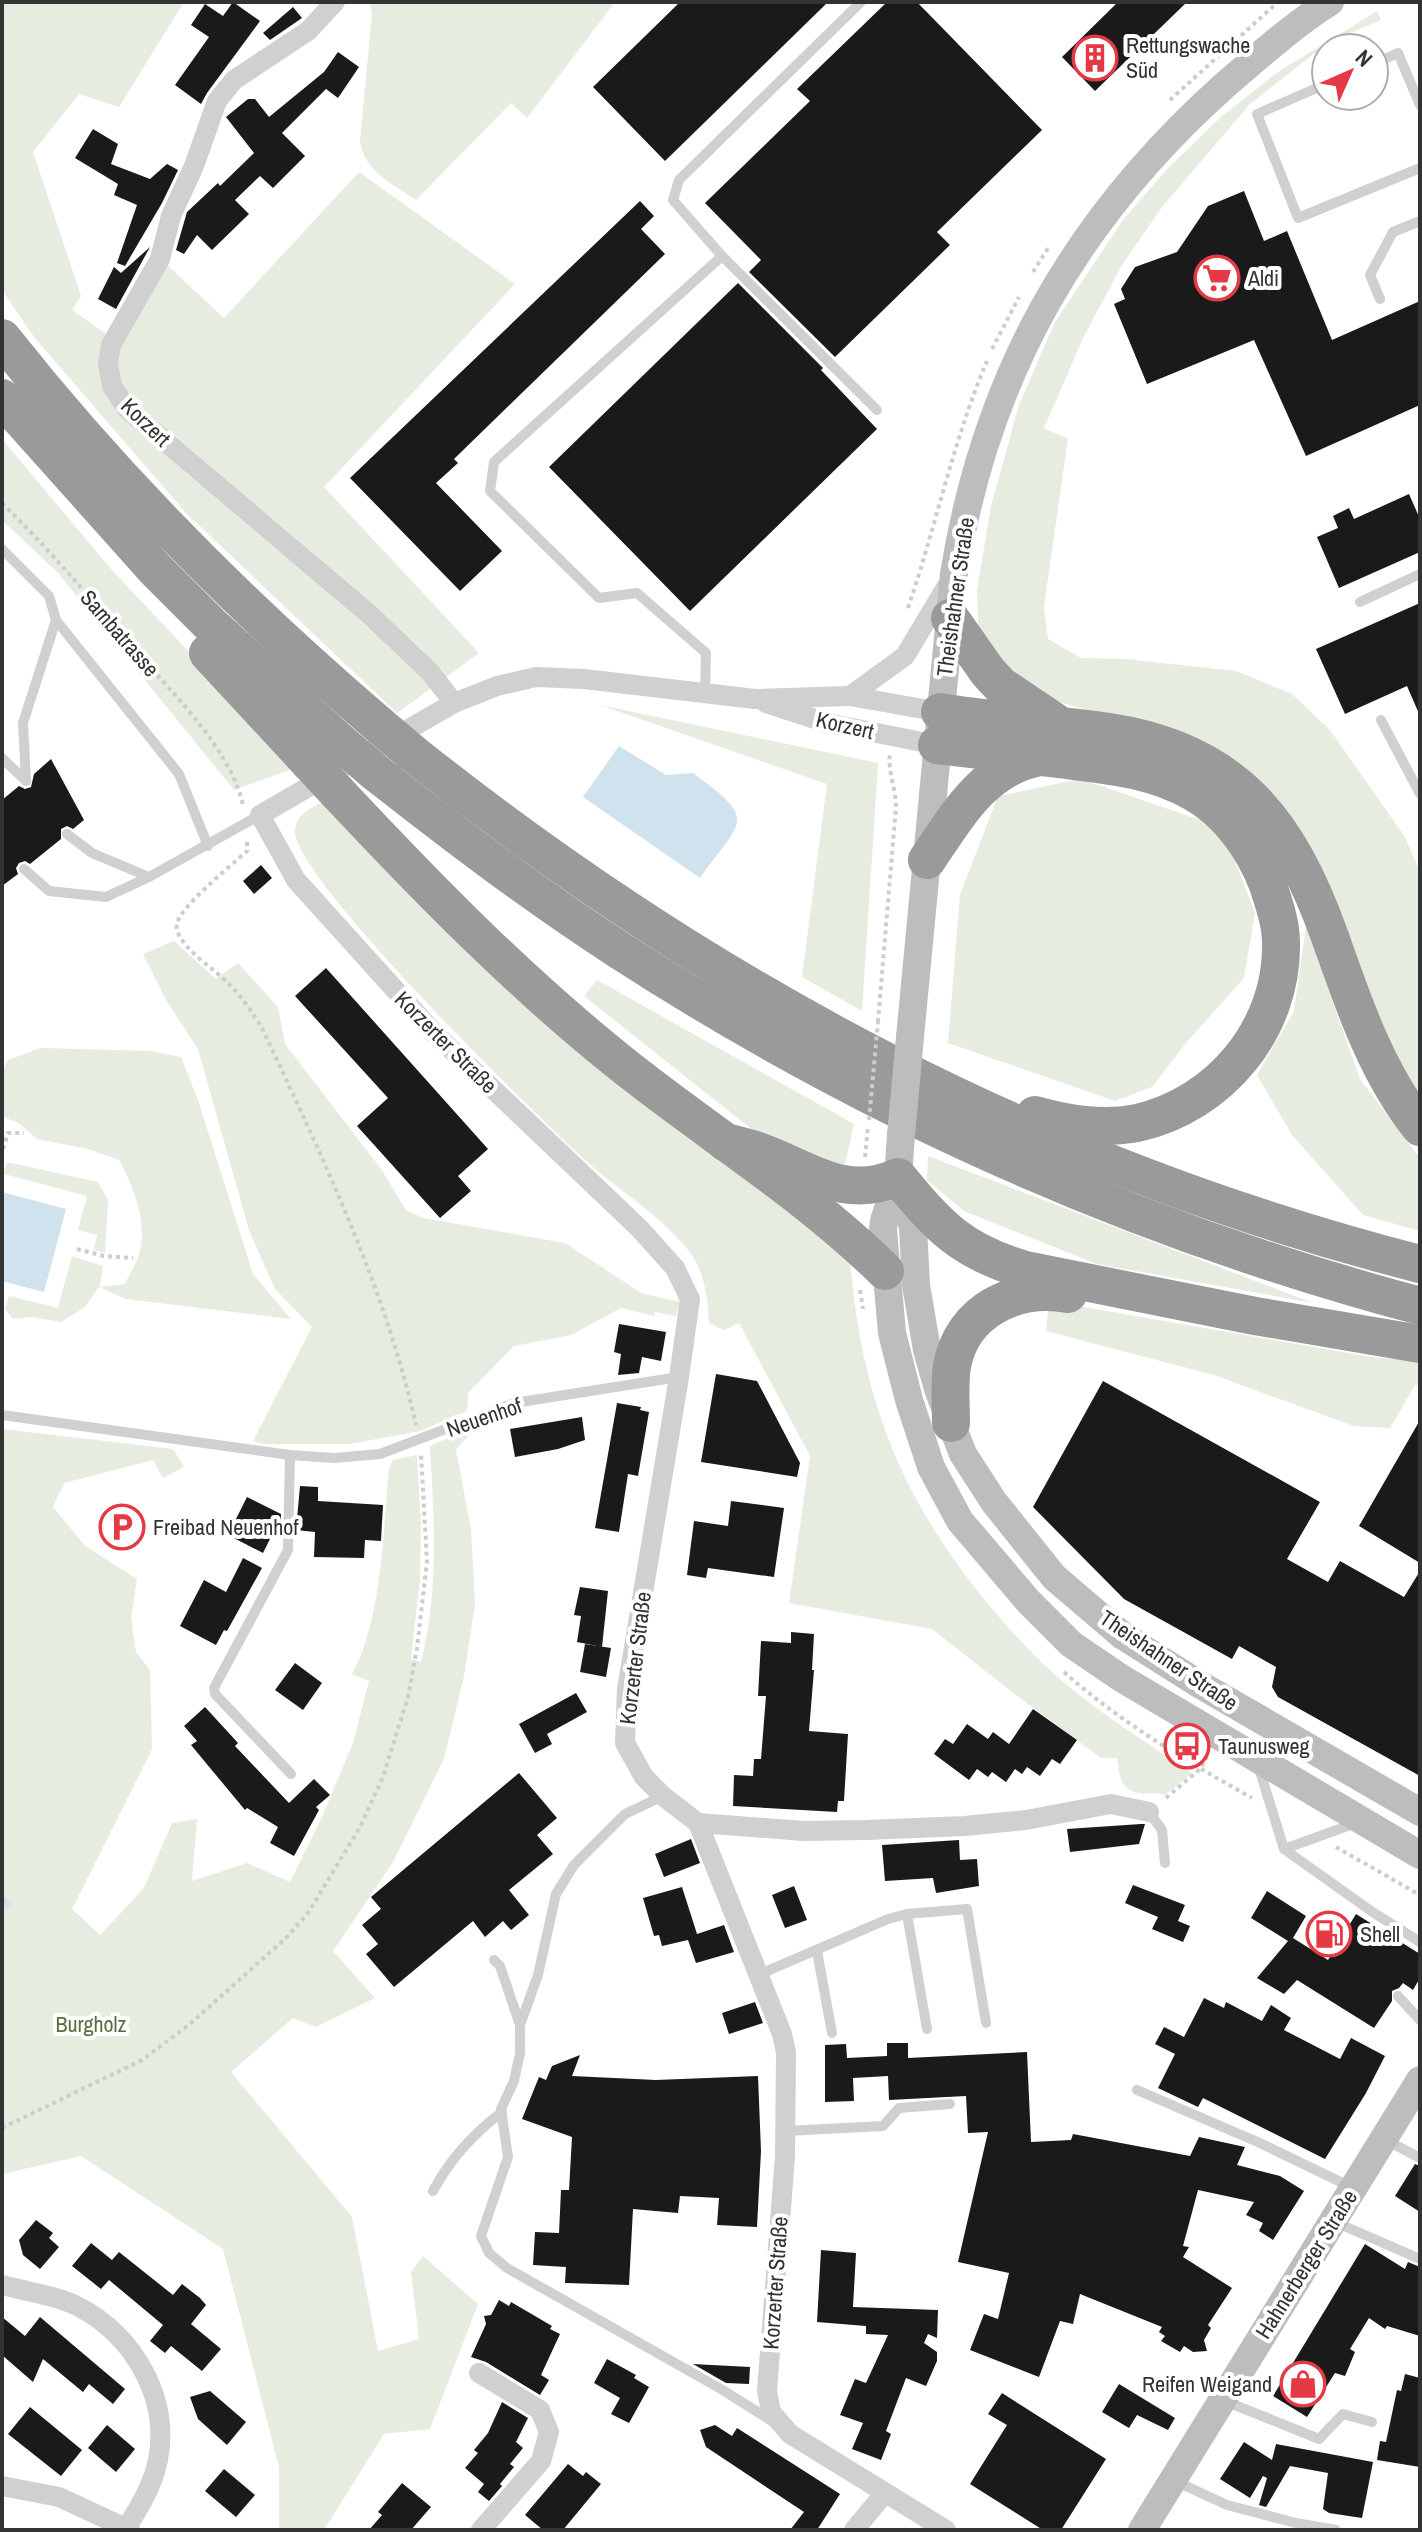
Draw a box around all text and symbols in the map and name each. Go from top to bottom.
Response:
place label: Rettungswache Süd [1126,30,1250,85]
north arrow [1310,32,1390,112]
building icon: Rettungswache Süd [1071,34,1119,82]
text: N [1349,43,1379,73]
supermarket icon: Aldi [1193,254,1241,302]
place label: Aldi [1247,263,1279,293]
street label: Korzert [115,391,177,453]
street label: Theishahner Straße [929,515,981,679]
street label: Sambatrasse [74,583,166,683]
street label: Korzert [813,704,877,746]
street label: Korzerter Straße [388,984,504,1100]
street label: Neuenhof [442,1390,527,1444]
parking icon: Freibad Neuenhof [98,1503,146,1551]
place label: Freibad Neuenhof [153,1512,299,1542]
street label: Korzerter Straße [612,1590,658,1726]
street label: Theishahner Straße [1094,1603,1244,1717]
bus stop icon: Taunusweg [1163,1722,1211,1770]
place label: Taunusweg [1218,1731,1310,1761]
fuel station icon: Shell [1305,1910,1353,1958]
place label: Shell [1360,1919,1400,1949]
park label: Burgholz [55,2009,127,2039]
street label: Hahnerberger Straße [1248,2184,1364,2344]
street label: Korzerter Straße [755,2215,795,2351]
shop icon: Reifen Weigand [1279,2360,1327,2408]
place label: Reifen Weigand [1142,2369,1272,2399]

